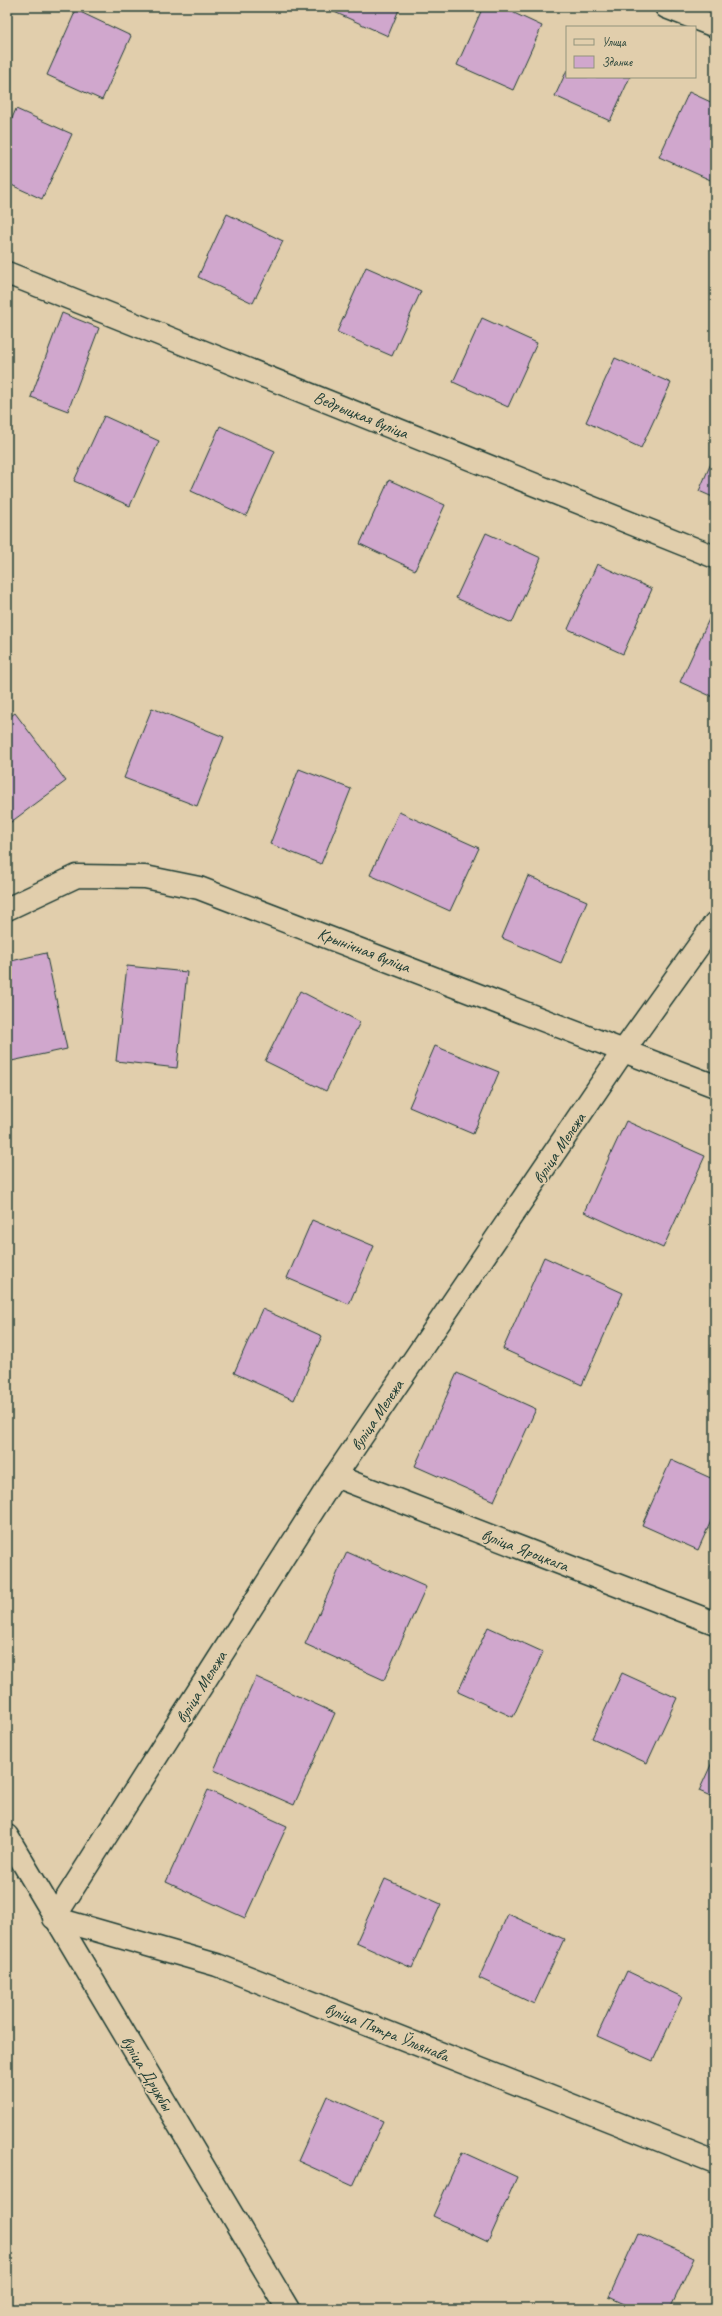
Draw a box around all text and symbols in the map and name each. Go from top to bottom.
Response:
legend [566,26,696,78]
text: Улица [602,34,627,50]
text: Здание [602,54,633,70]
street label: Ведрыцкая вуліца [311,387,413,444]
street label: Крынічная вуліца [315,923,415,978]
street label: вуліца Мележа [528,1107,591,1187]
street label: вуліца Мележа [346,1374,409,1454]
street label: вуліца Яроцкага [478,1524,573,1577]
street label: вуліца Мележа [171,1646,232,1727]
street label: вуліца Пятра Ўльянава [322,1998,454,2067]
street label: вуліца Дружбы [117,2032,179,2116]

